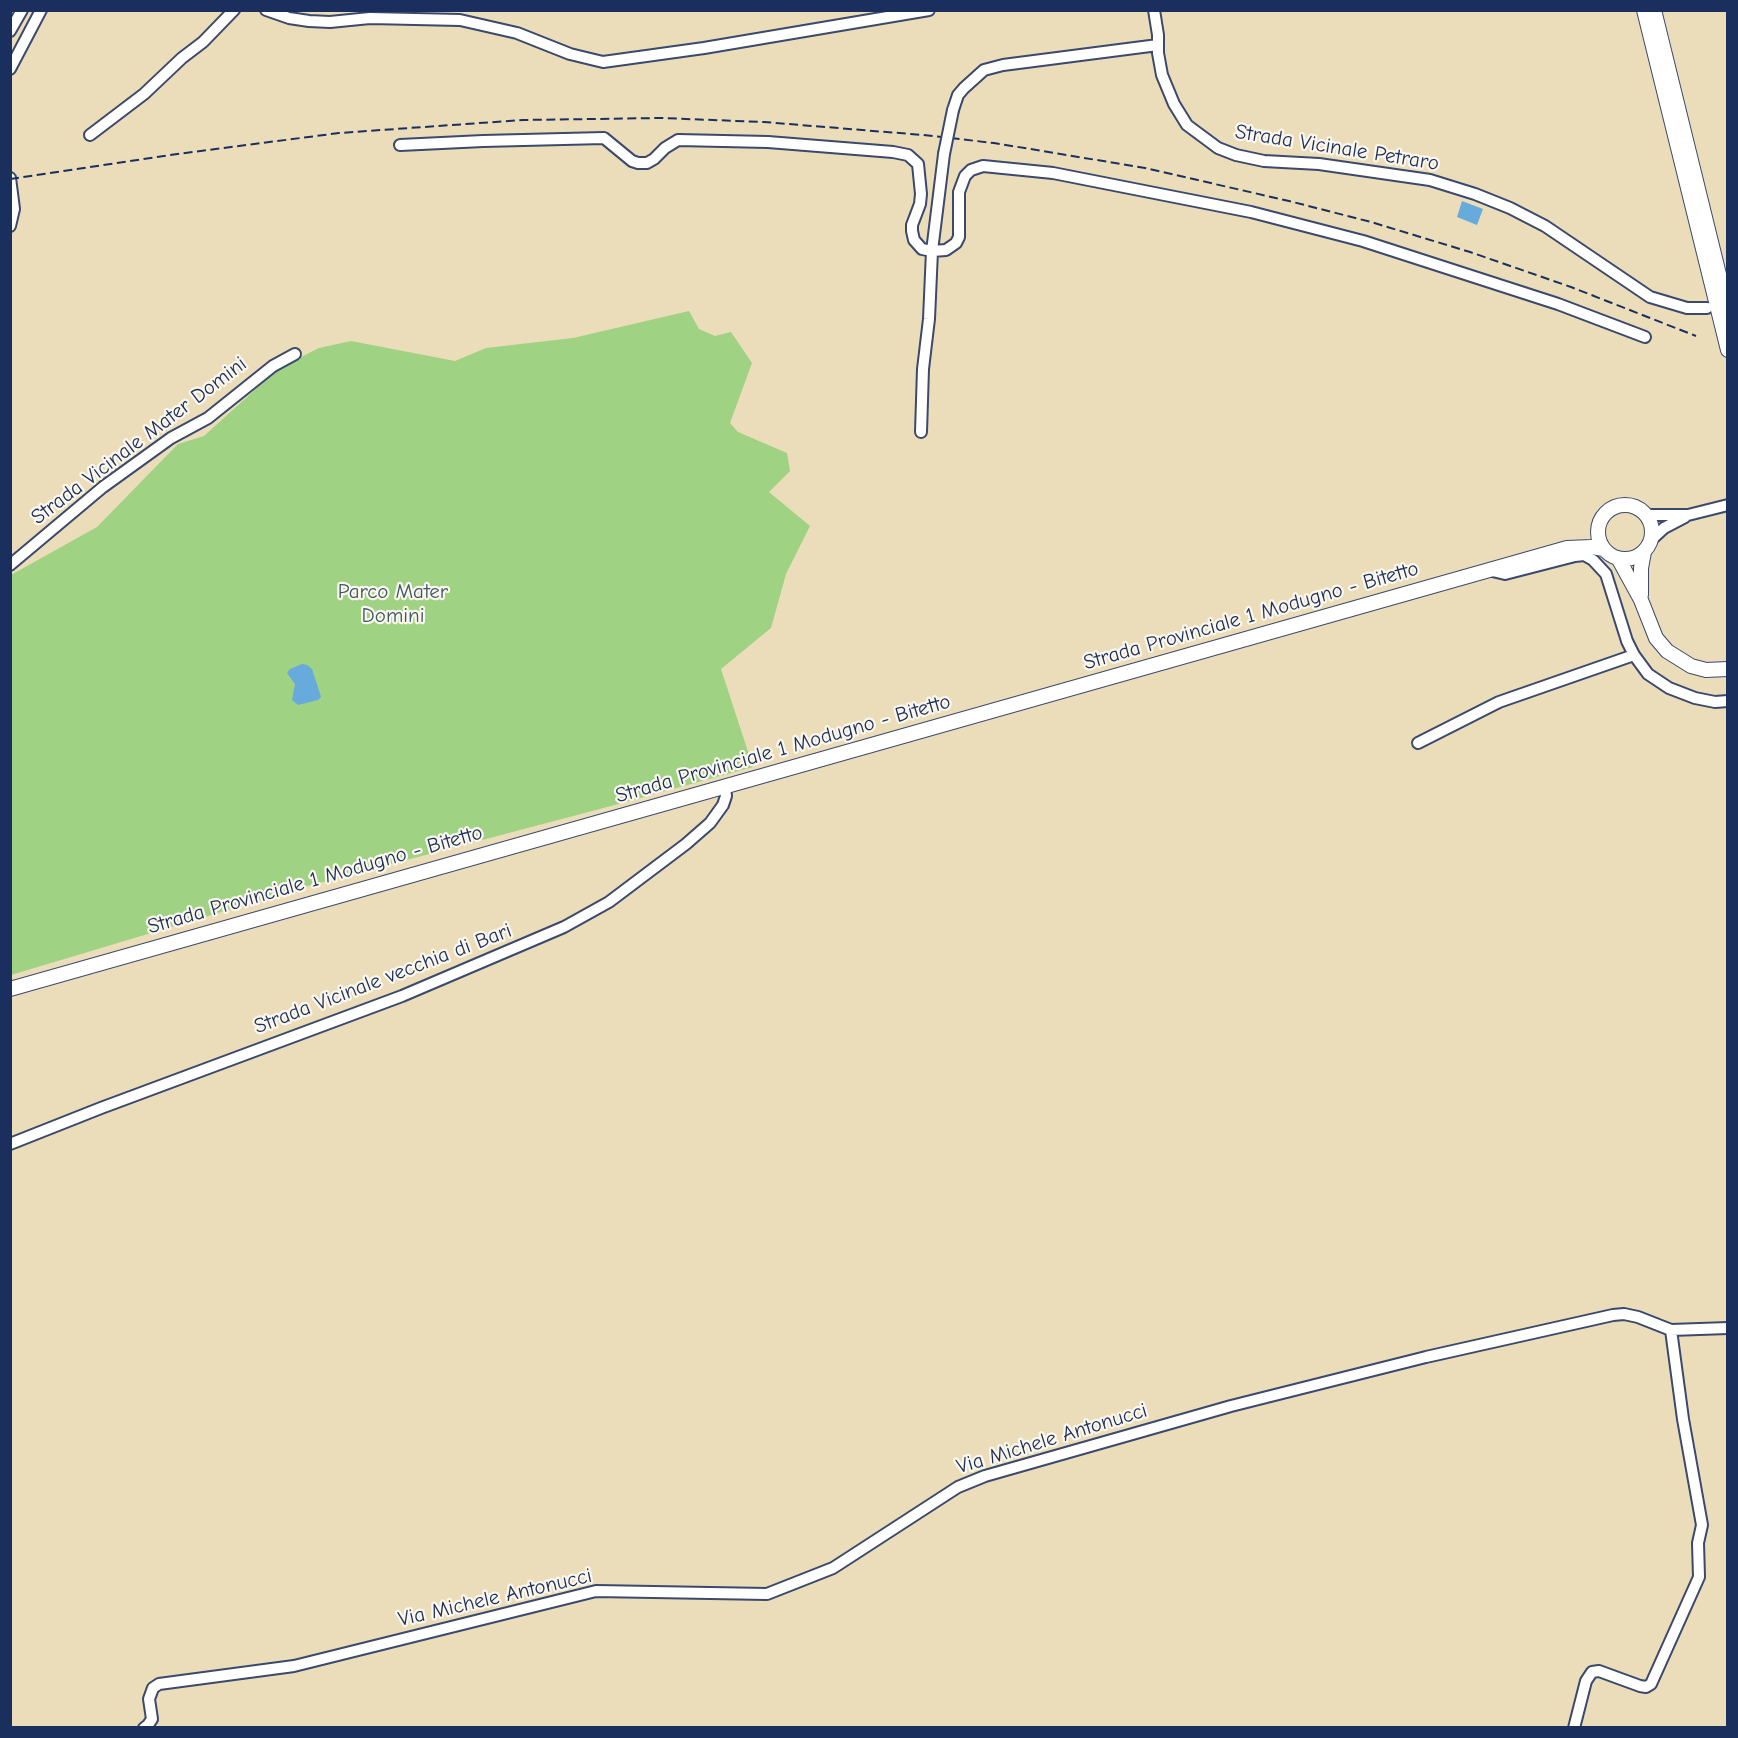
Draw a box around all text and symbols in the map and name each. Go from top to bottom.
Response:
street label: Strada Vicinale Petraro [1233,119,1441,177]
street label: Strada Vicinale Mater Domini [26,352,252,530]
street label: Strada Provinciale 1 Modugno - Bitetto [1081,556,1421,676]
park label: Parco Mater Domini [338,579,448,629]
street label: Strada Provinciale 1 Modugno - Bitetto [613,689,953,809]
street label: Strada Provinciale 1 Modugno - Bitetto [145,820,485,940]
street label: Strada Vicinale vecchia di Bari [251,918,515,1040]
street label: Via Michele Antonucci [954,1398,1150,1480]
street label: Via Michele Antonucci [396,1563,594,1633]

